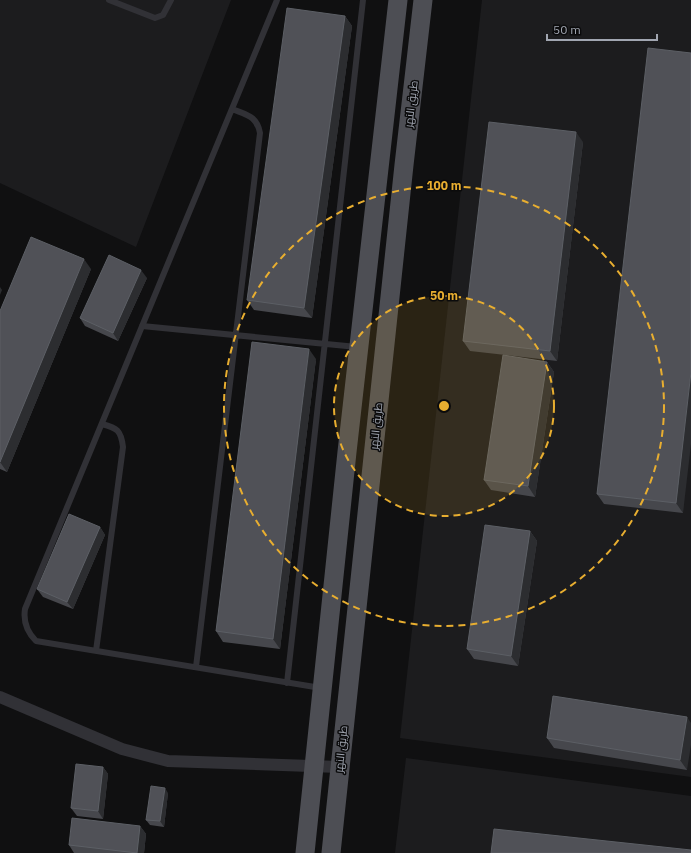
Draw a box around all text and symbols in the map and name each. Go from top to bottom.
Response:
scale bar [547,16,657,42]
text: 50 m [553,22,581,37]
street label: طريق النهر [401,80,421,129]
text: 100 m [426,178,462,193]
text: 50 m [430,288,458,303]
centre of rings [437,399,451,413]
street label: طريق النهر [366,402,385,451]
street label: طريق النهر [331,725,350,774]

